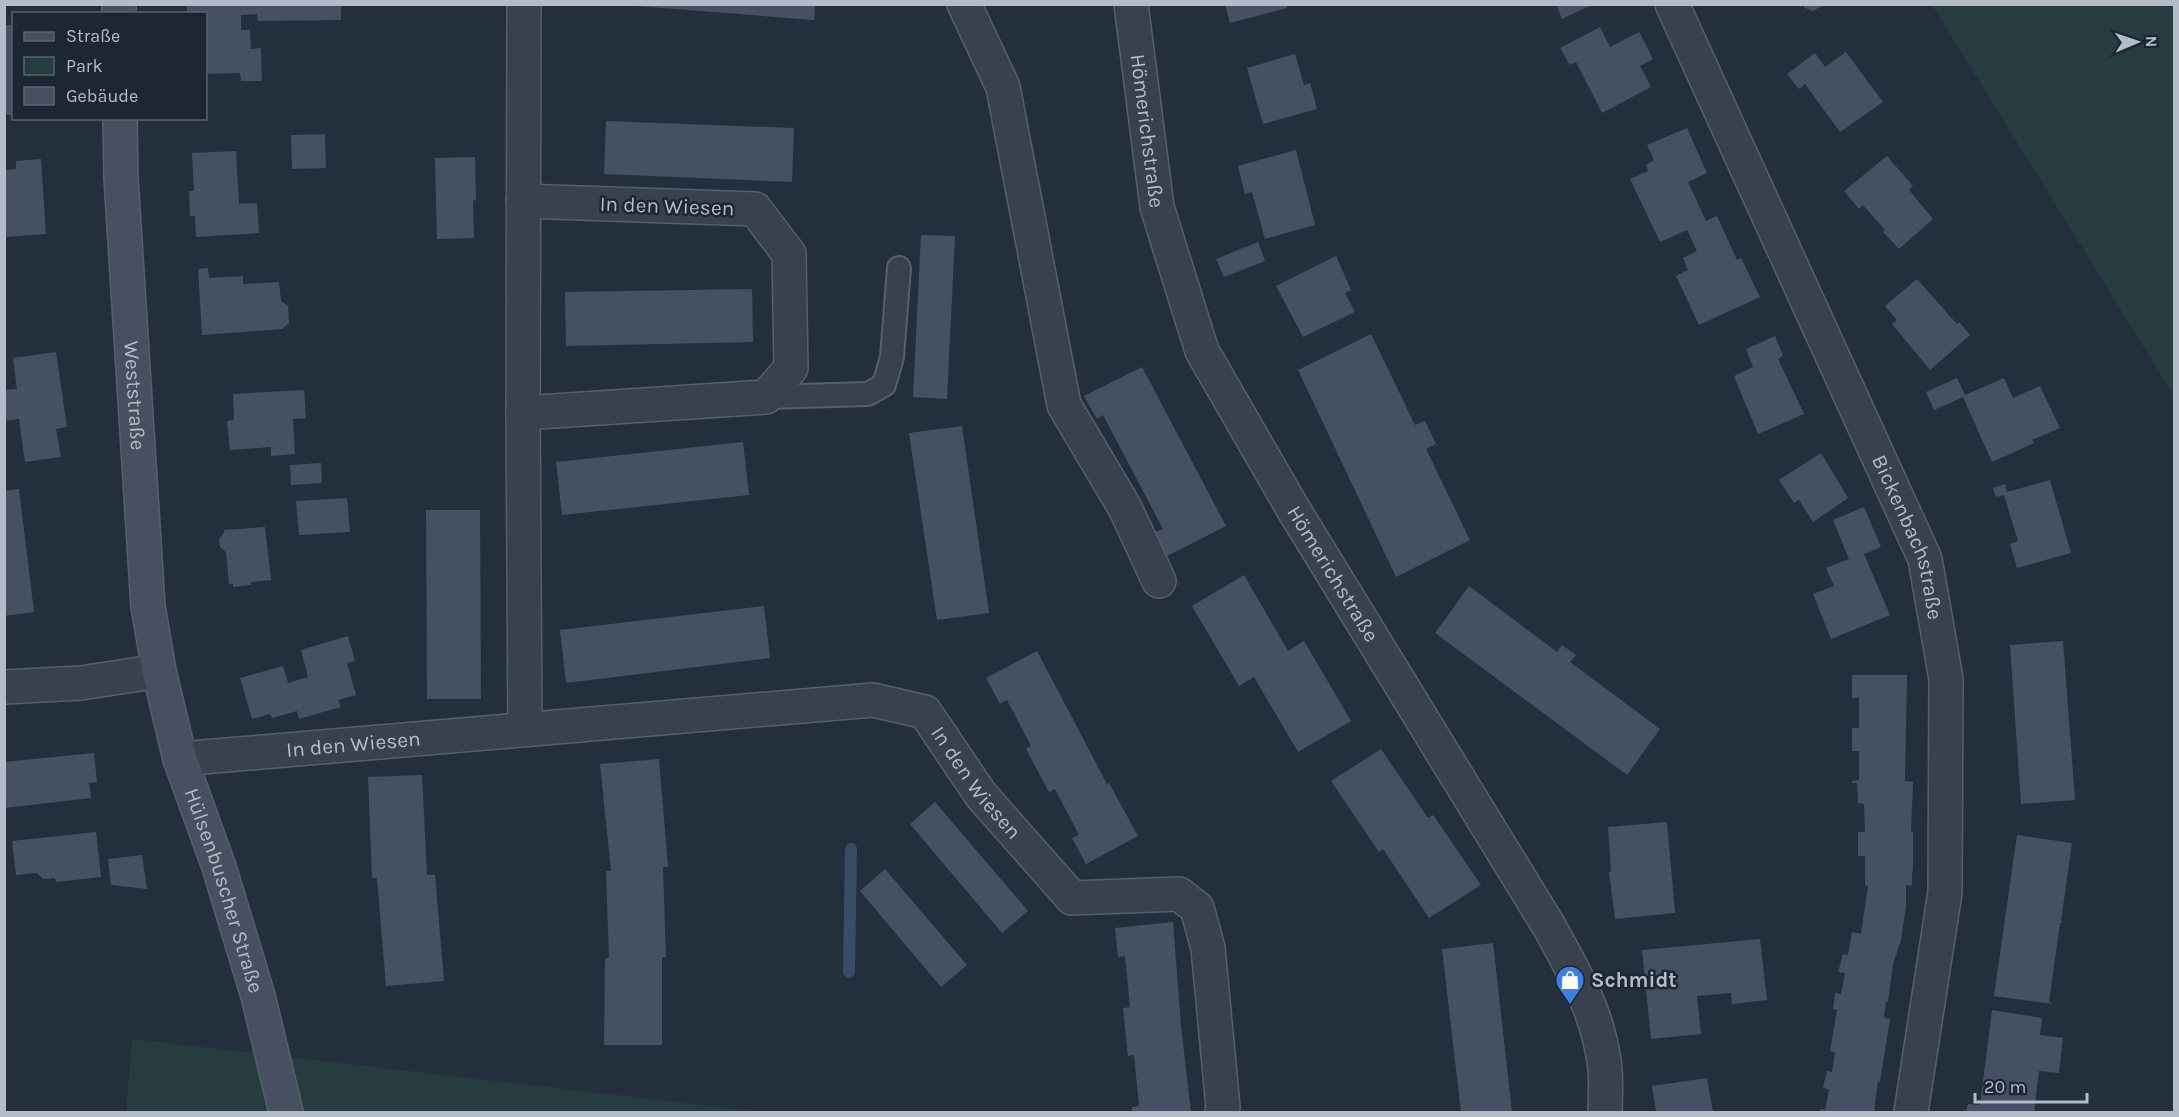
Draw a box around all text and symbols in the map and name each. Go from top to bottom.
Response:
legend [12,12,207,120]
north arrow [2107,12,2167,72]
text: Straße [66,25,120,47]
text: N [2142,35,2161,48]
street label: Hömerichstraße [1126,52,1169,209]
text: Park [66,55,103,77]
text: Gebäude [66,85,138,107]
street label: In den Wiesen [599,192,735,220]
street label: Weststraße [119,340,150,451]
street label: Bickenbachstraße [1867,451,1947,622]
street label: Hömerichstraße [1282,501,1384,646]
street label: In den Wiesen [926,722,1026,844]
street label: In den Wiesen [285,727,422,762]
street label: Hülsenbuscher Straße [180,785,268,996]
shop icon: Schmidt [1554,964,1586,1006]
place label: Schmidt [1591,968,1677,992]
scale bar [1975,1066,2088,1104]
text: 20 m [1984,1076,2026,1098]

